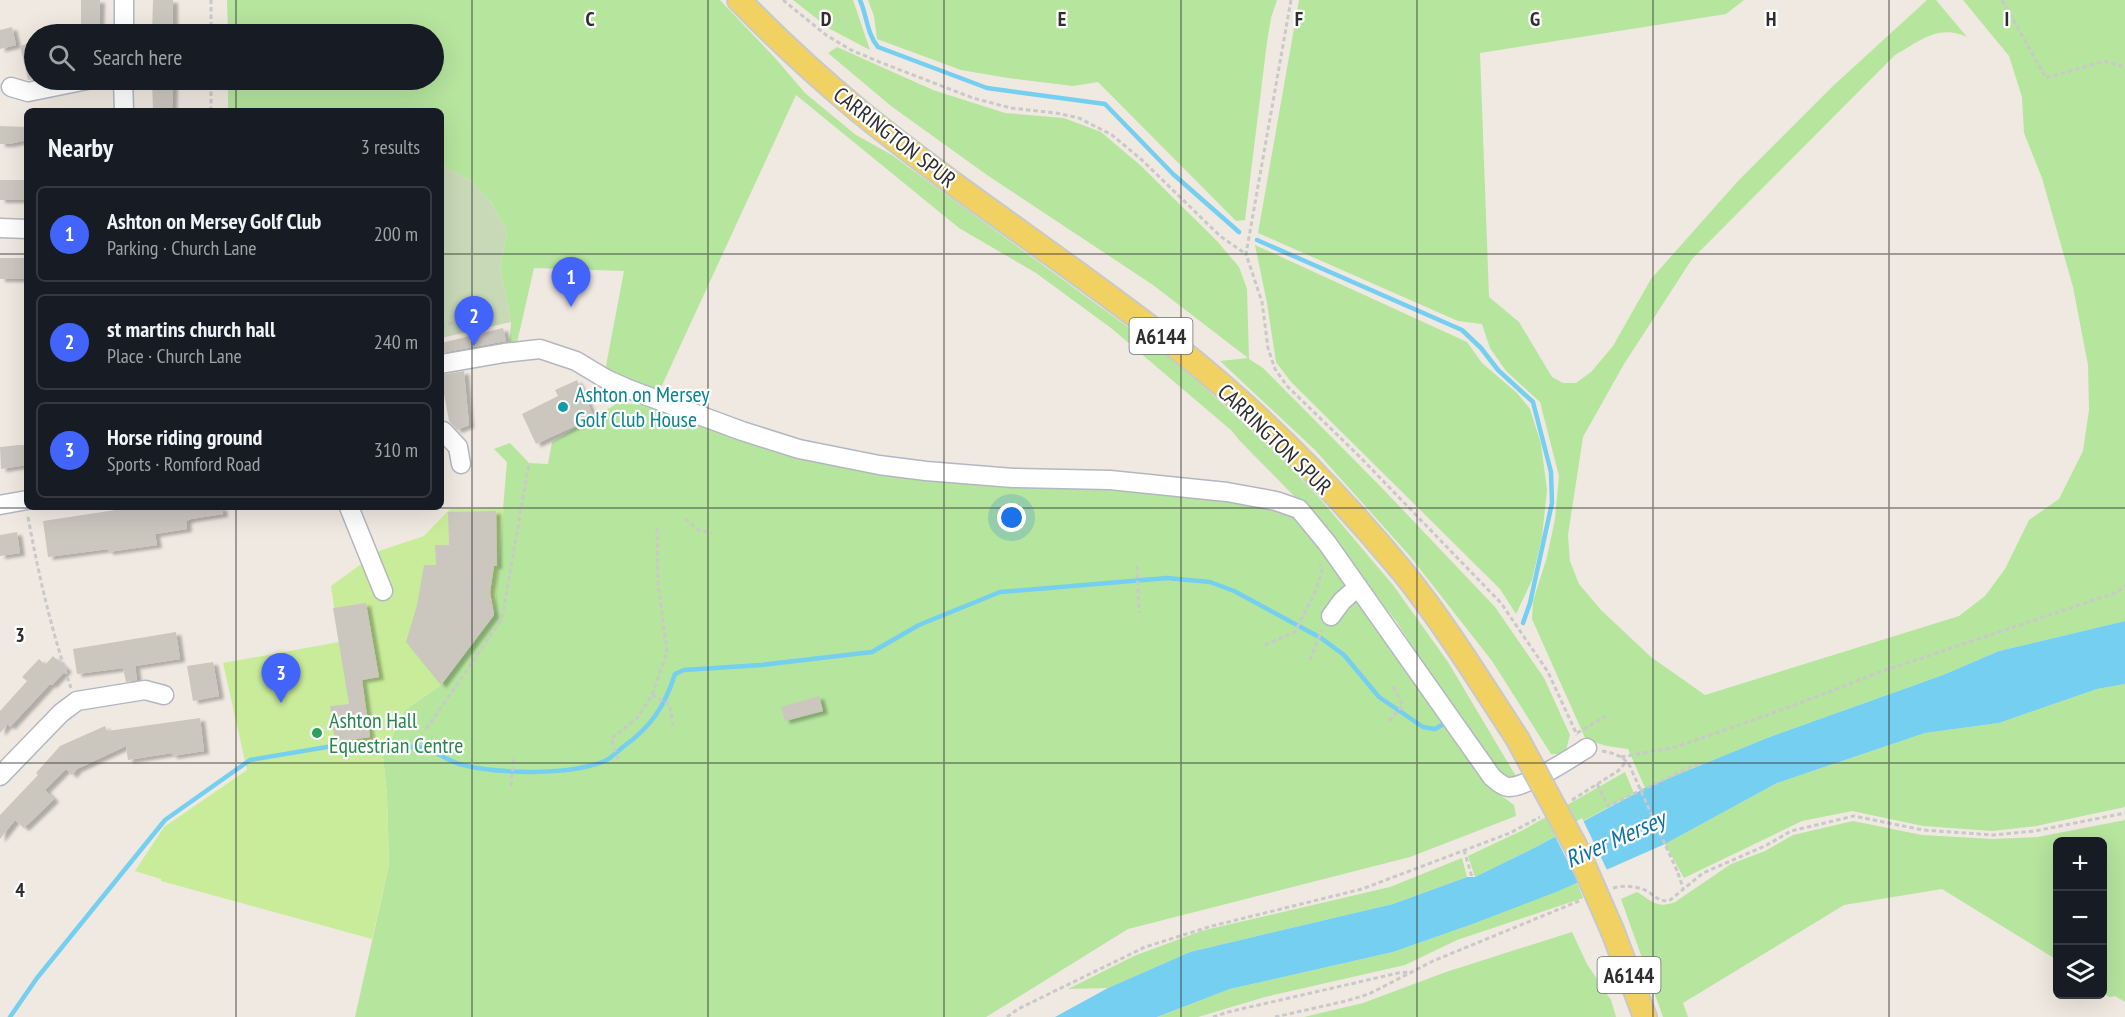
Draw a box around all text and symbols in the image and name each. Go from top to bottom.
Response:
text: C [585,6,595,32]
text: D [821,6,832,32]
text: E [1058,6,1066,32]
text: F [1295,6,1303,32]
text: G [1530,6,1540,32]
text: H [1766,6,1776,32]
text: I [2005,6,2009,32]
search box [24,24,444,90]
icon: search [45,41,78,74]
text: Search here [93,43,182,71]
street label: CARRINGTON SPUR [828,80,962,194]
text: Nearby [48,131,113,164]
text: 3 results [361,134,420,160]
text: Ashton on Mersey Golf Club [107,207,321,235]
text: 1 [65,221,74,247]
text: 200 m [374,221,418,247]
text: Parking · Church Lane [107,235,257,261]
pin: 1 [552,258,590,307]
pin: 2 [454,296,494,346]
text: st martins church hall [107,315,275,343]
road number: A6144 [1130,318,1192,354]
text: 2 [65,329,74,355]
text: 240 m [374,329,418,355]
text: Place · Church Lane [107,343,242,369]
street label: CARRINGTON SPUR [1212,378,1338,500]
place label: Ashton on Mersey Golf Club House [575,380,710,433]
marker: Ashton on Mersey Golf Club House [556,400,570,414]
text: Horse riding ground [107,423,262,451]
text: 3 [65,437,74,463]
text: 310 m [374,437,418,463]
text: Sports · Romford Road [107,451,260,477]
your location [997,503,1026,532]
text: 3 [15,622,25,648]
pin: 3 [262,654,300,703]
place label: Ashton Hall Equestrian Centre [329,706,463,759]
marker: Ashton Hall Equestrian Centre [310,726,324,740]
water label: River Mersey [1560,802,1672,875]
map controls [2053,837,2107,999]
button: + [2053,837,2107,891]
text: 4 [15,877,25,903]
button: − [2053,891,2107,945]
button: layers [2053,945,2107,999]
road number: A6144 [1598,957,1660,993]

